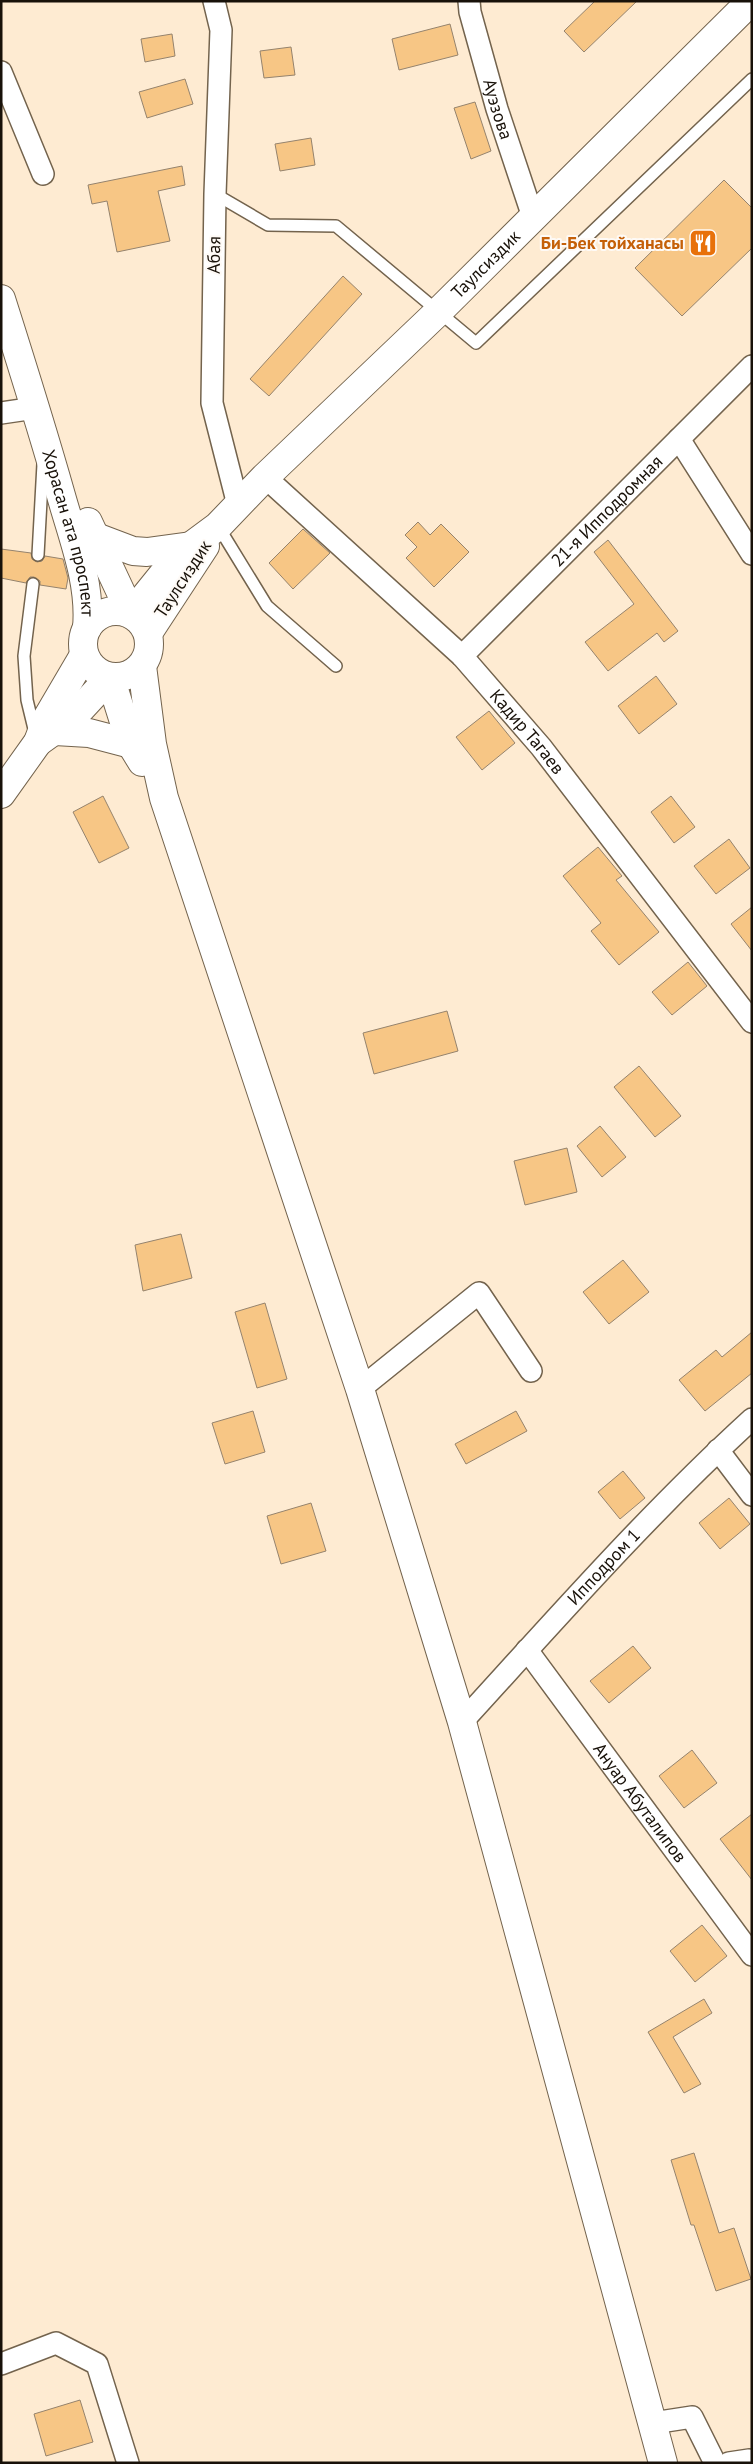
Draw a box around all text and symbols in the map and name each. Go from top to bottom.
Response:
street label: Ауэзова [478,76,518,142]
street label: Таулсиздик [446,224,525,303]
restaurant icon: Би-Бек тойханасы [688,228,718,258]
place label: Би-Бек тойханасы [541,231,684,254]
street label: Абая [202,236,225,274]
street label: Хорасан ата проспект [37,447,100,618]
street label: 21-я Ипподромная [546,450,667,571]
street label: Таулсиздик [149,535,216,622]
street label: Кадир Тагаев [485,684,570,779]
street label: Ипподром 1 [562,1524,645,1610]
street label: Ануар Абуталипов [588,1738,692,1867]

